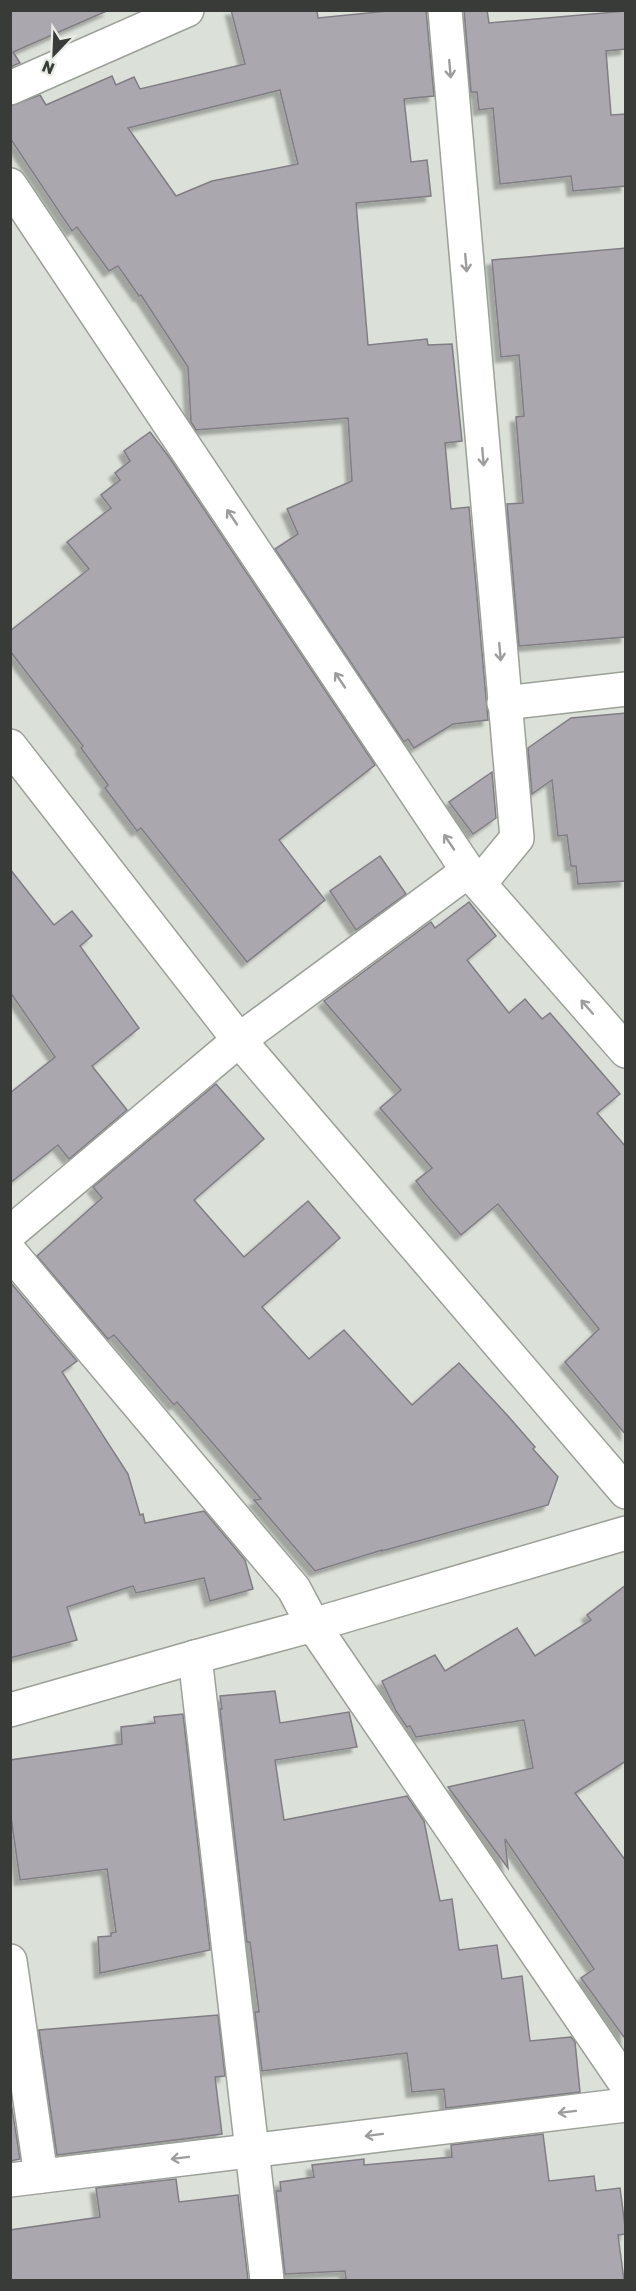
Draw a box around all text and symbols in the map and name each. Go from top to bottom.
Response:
north arrow [24,24,84,84]
text: N [39,56,57,78]
one-way arrow [445,58,456,78]
one-way arrow [461,253,472,273]
one-way arrow [478,447,489,467]
one-way arrow [226,510,238,526]
one-way arrow [495,641,506,661]
one-way arrow [334,671,347,688]
one-way arrow [442,834,454,851]
one-way arrow [580,1000,594,1015]
one-way arrow [558,2107,578,2118]
one-way arrow [364,2130,384,2141]
one-way arrow [171,2153,191,2164]

